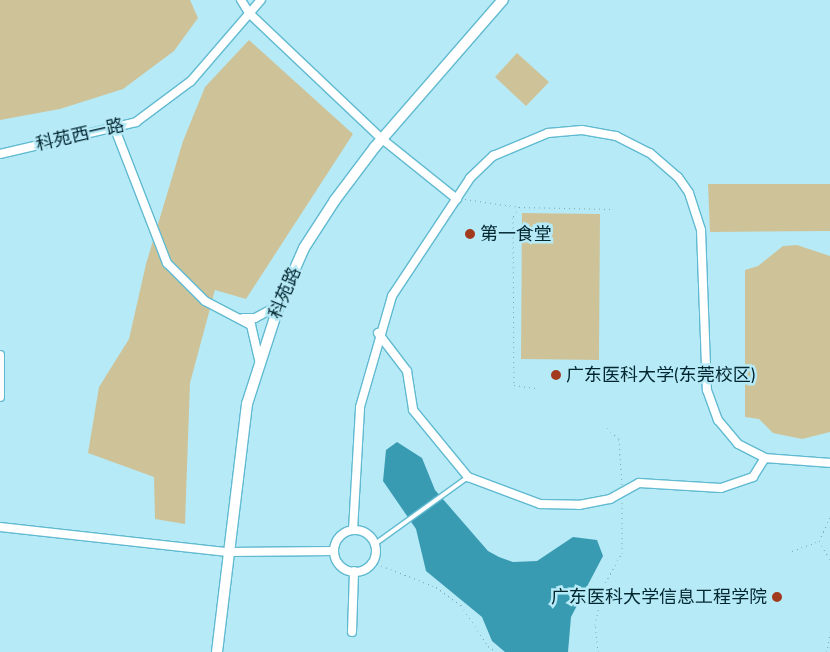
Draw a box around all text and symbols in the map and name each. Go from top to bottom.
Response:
street label: 科苑西一路 [34,114,126,156]
place label: 第一食堂 [480,223,552,245]
marker: 第一食堂 [464,228,476,240]
street label: 科苑路 [265,264,305,322]
place label: 广东医科大学(东莞校区) [566,364,756,386]
marker: 广东医科大学(东莞校区) [550,369,562,381]
place label: 广东医科大学信息工程学院 [551,586,767,608]
marker: 广东医科大学信息工程学院 [771,591,783,603]

